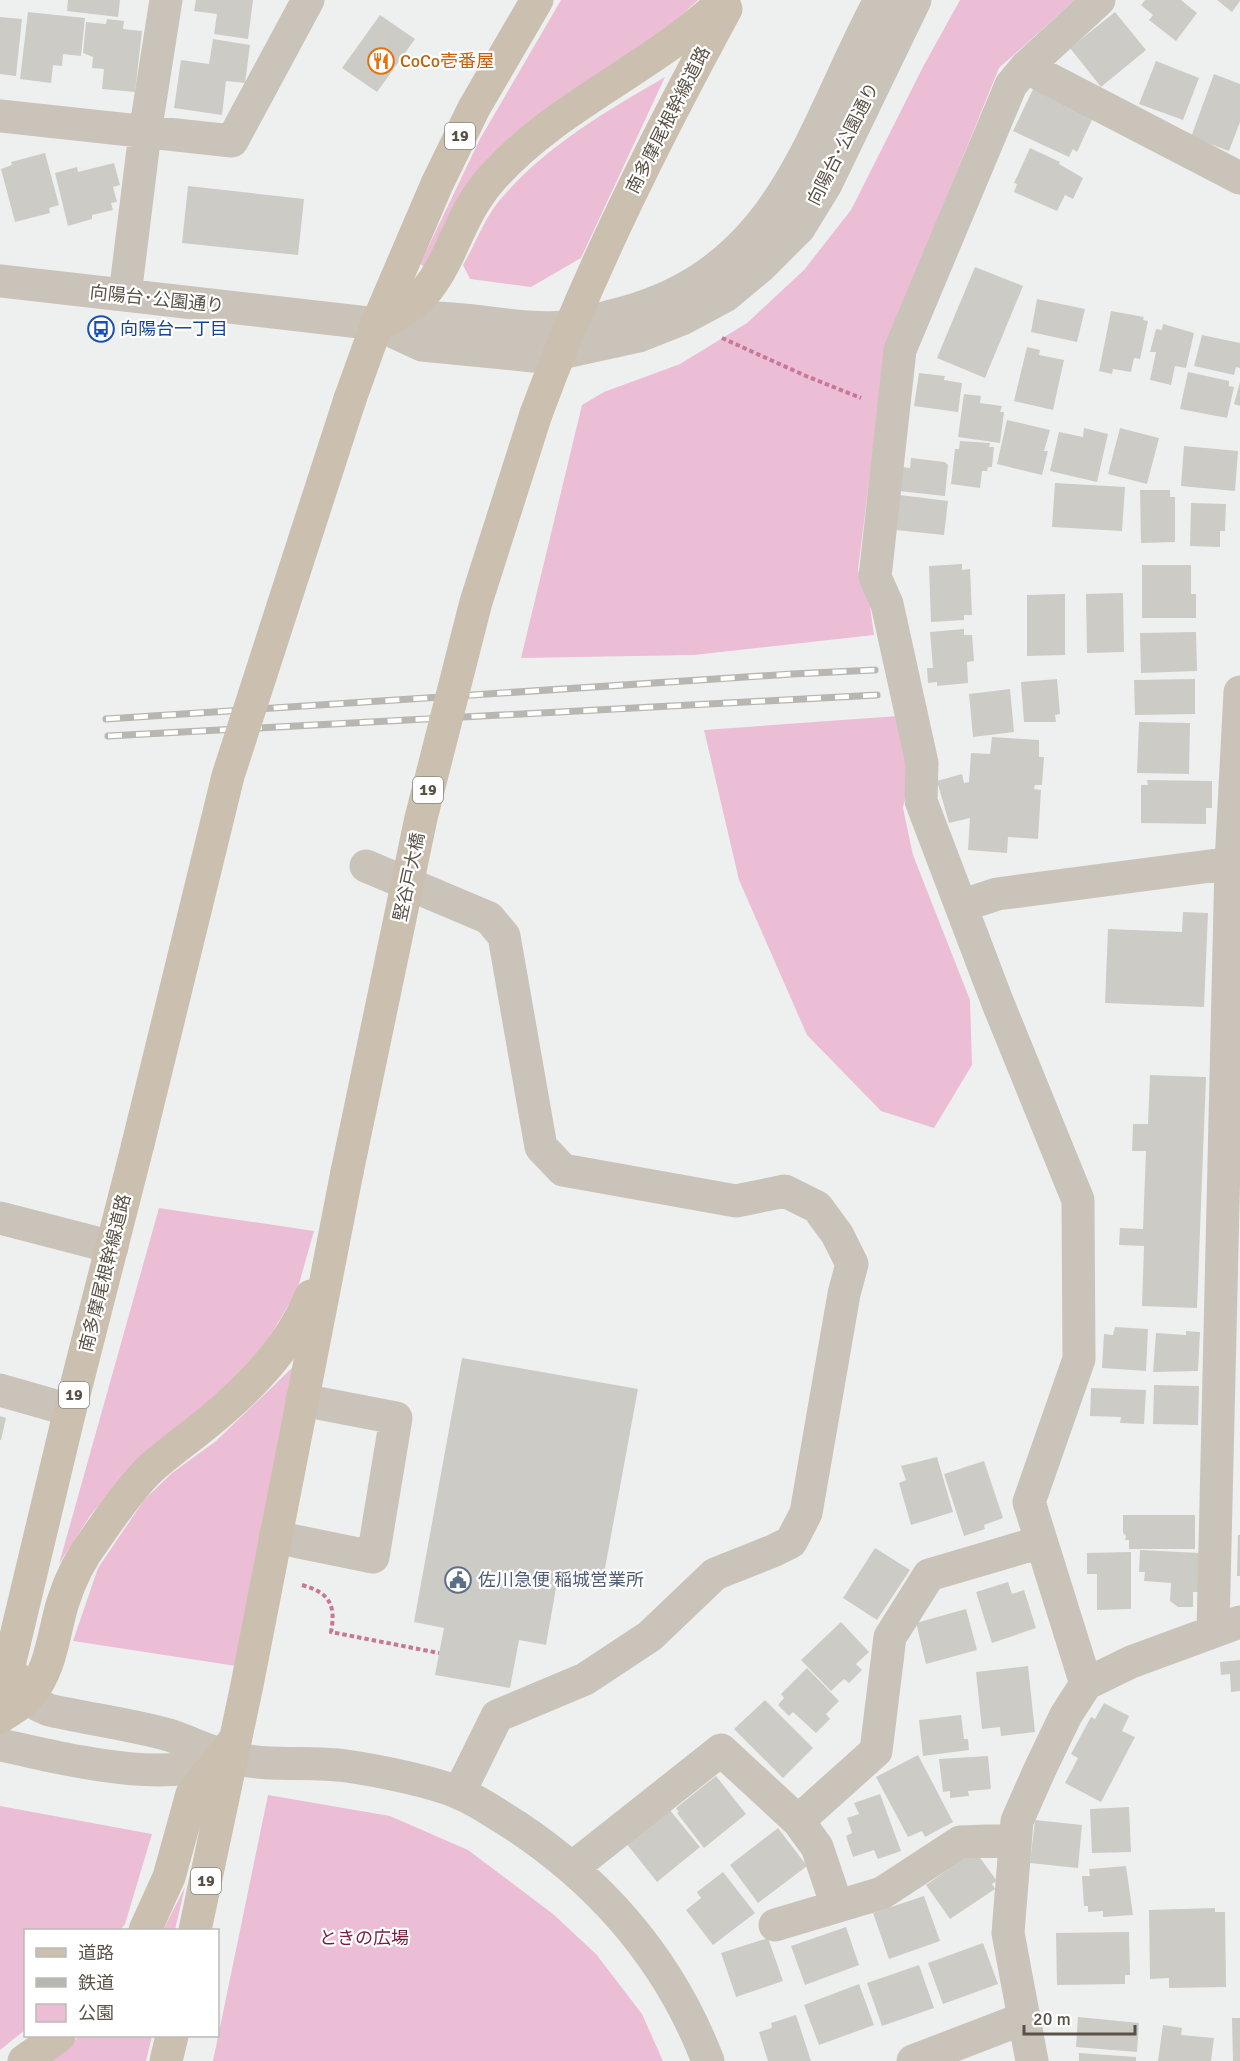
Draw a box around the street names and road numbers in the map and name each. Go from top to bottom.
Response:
street label: 南多摩尾根幹線道路 [621,43,715,197]
street label: 向陽台･公園通り [803,79,883,209]
road number: 19 [445,123,475,149]
street label: 向陽台･公園通り [89,281,225,317]
road number: 19 [413,777,443,803]
street label: 竪谷戸大橋 [389,831,429,923]
street label: 南多摩尾根幹線道路 [75,1192,135,1354]
road number: 19 [59,1382,89,1408]
road number: 19 [191,1868,221,1894]

